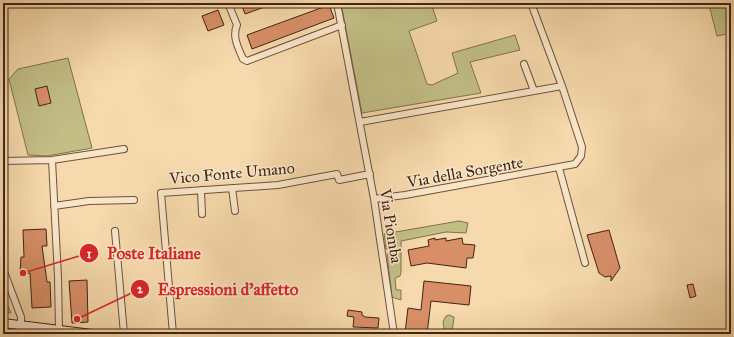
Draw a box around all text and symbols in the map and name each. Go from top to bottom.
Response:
street label: Via della Sorgente [404,152,525,193]
street label: Vico Fonte Umano [168,158,295,188]
street label: Via Piomba [376,186,406,265]
callout: Poste Italiane [79,239,209,268]
text: Poste Italiane [107,243,201,264]
text: 1 [87,247,92,261]
callout: Espressioni d'affetto [130,274,307,303]
text: Espressioni d'affetto [157,279,299,300]
text: 2 [137,282,144,296]

